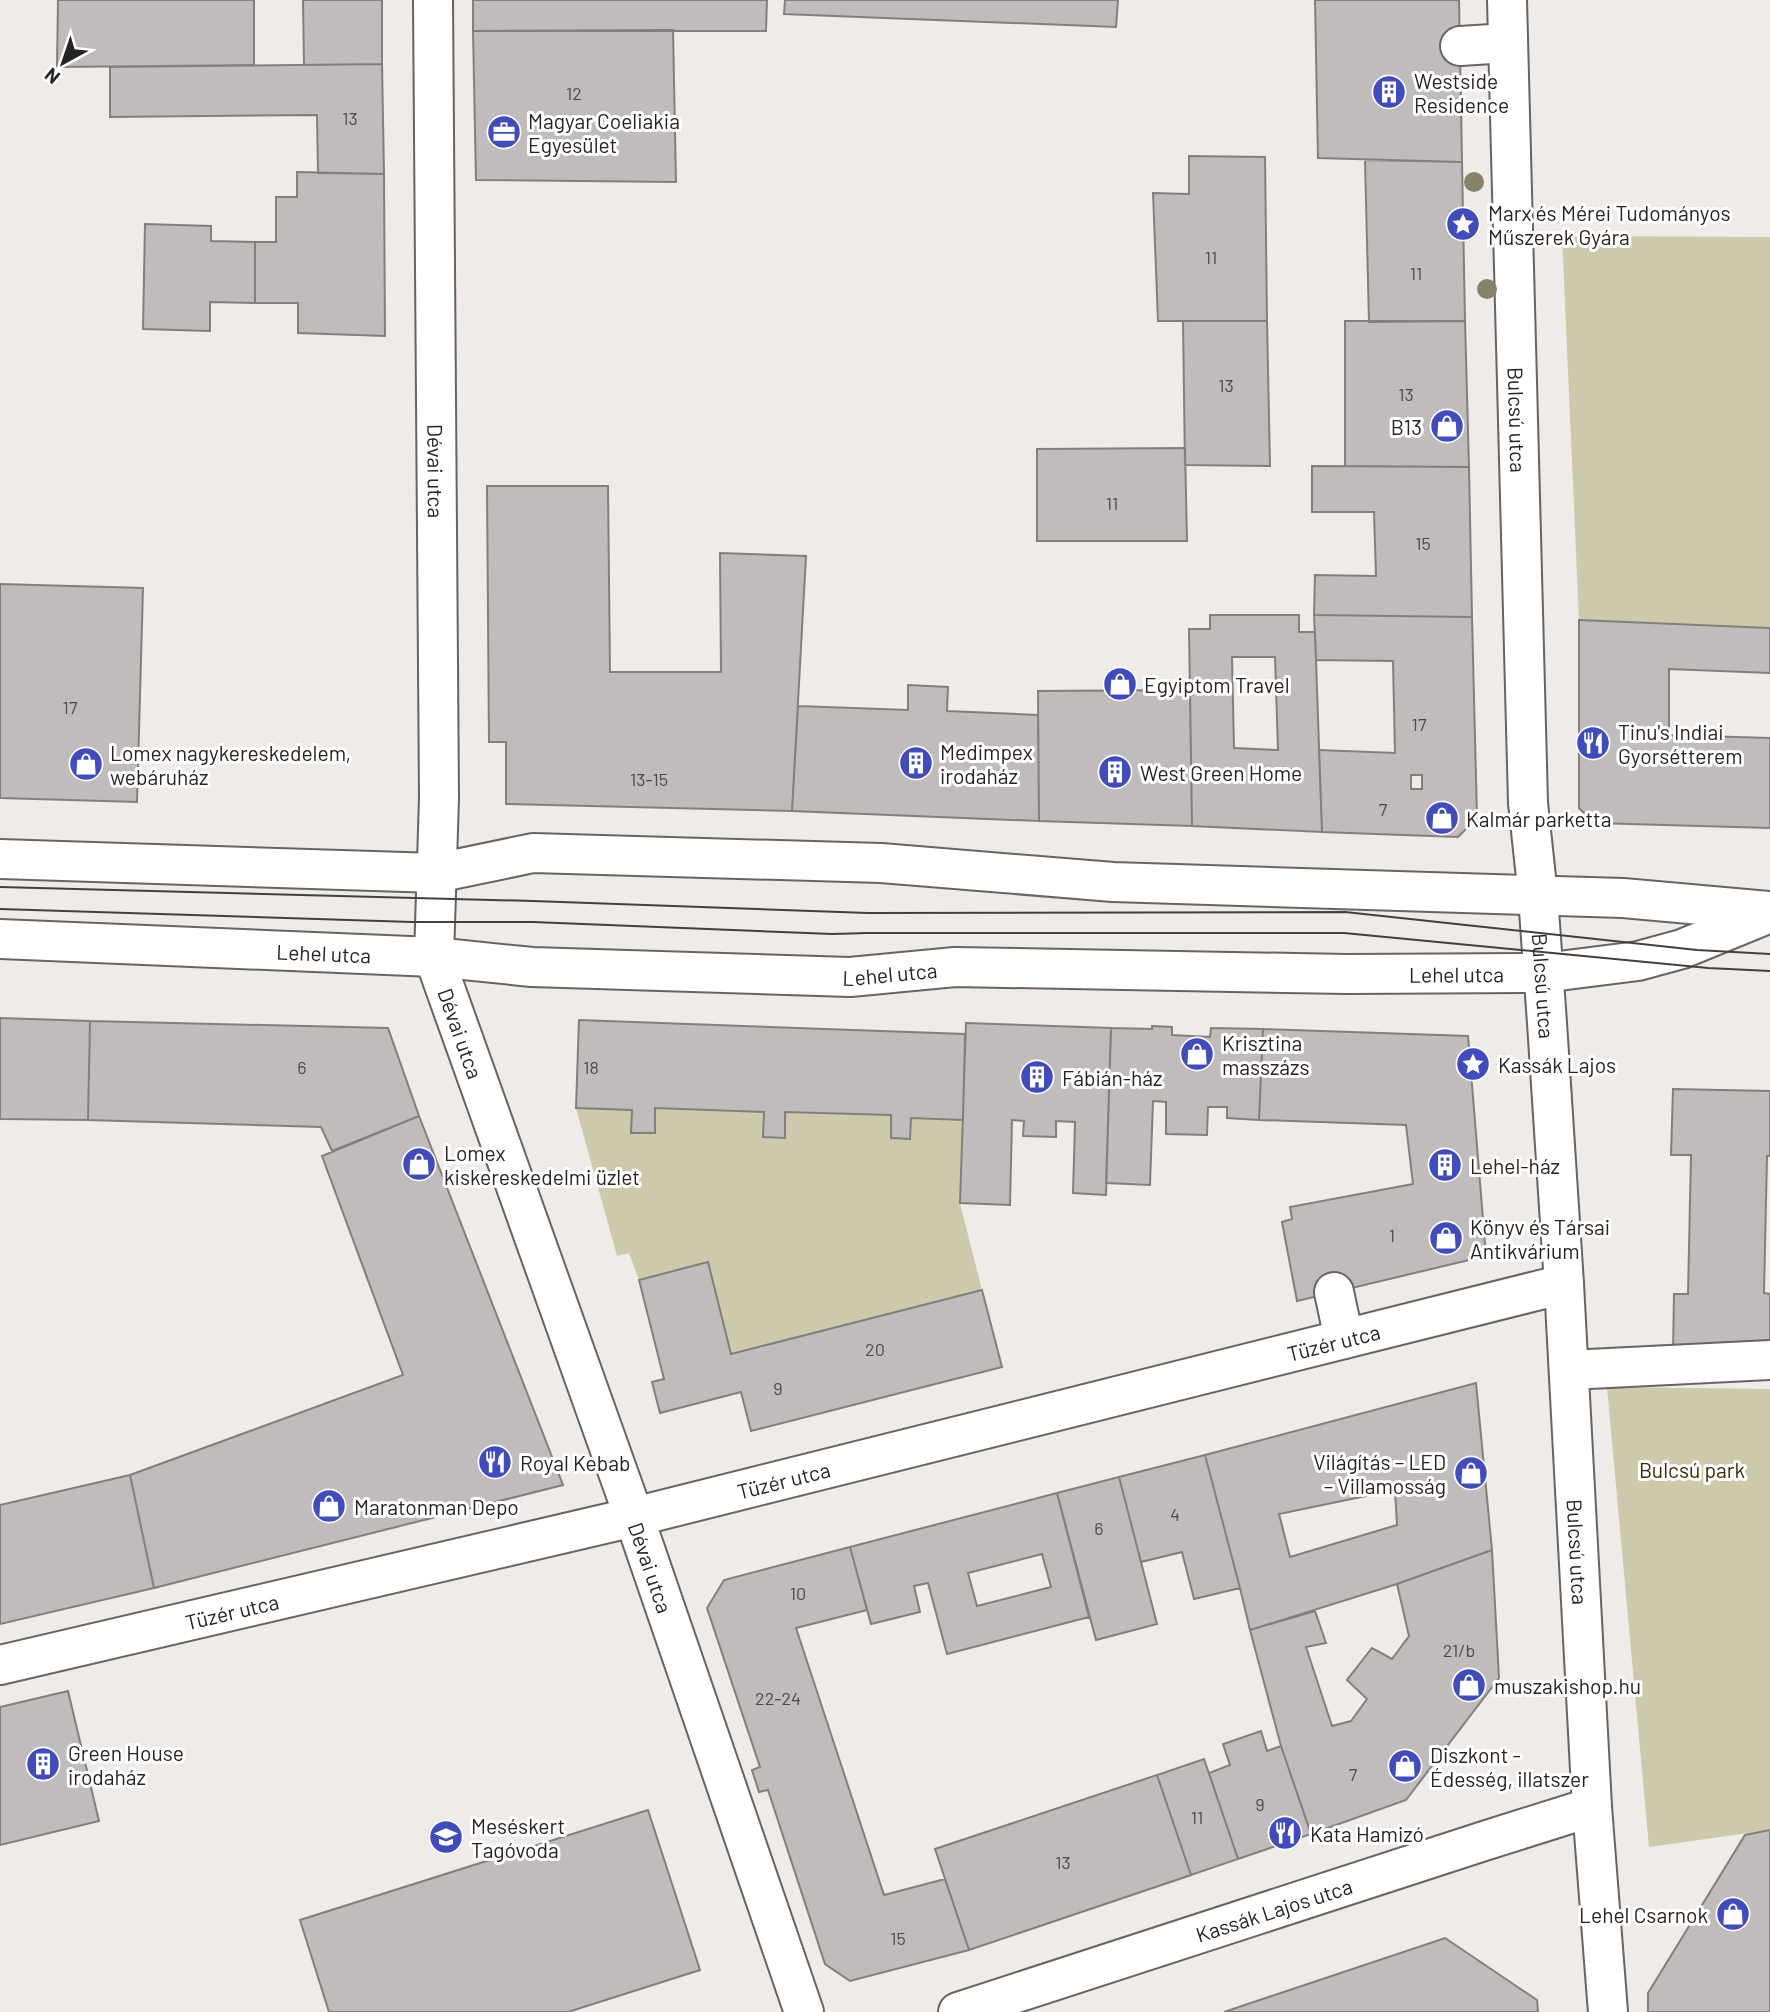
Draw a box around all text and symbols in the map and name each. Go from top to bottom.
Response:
north arrow [28,28,98,98]
text: N [40,64,64,89]
place label: Westside Residence [1414,68,1509,117]
building icon: Westside Residence [1370,73,1408,111]
house number: 12 [566,82,582,104]
house number: 13 [342,107,358,129]
place label: Magyar Coeliakia Egyesület [528,108,680,157]
office icon: Magyar Coeliakia Egyesület [485,113,523,151]
place label: Marx és Mérei Tudományos Műszerek Gyára [1488,200,1731,249]
place icon: Marx és Mérei Tudományos Műszerek Gyára [1444,205,1482,243]
house number: 11 [1205,246,1217,268]
house number: 11 [1410,262,1422,284]
street label: Bulcsú utca [1504,367,1532,473]
house number: 13 [1218,374,1234,396]
house number: 13 [1398,383,1414,405]
shop icon: B13 [1428,407,1466,445]
place label: B13 [1391,414,1422,439]
street label: Dévai utca [424,424,449,518]
house number: 11 [1106,492,1118,514]
house number: 15 [1415,532,1431,554]
shop icon: Egyiptom Travel [1101,665,1139,703]
place label: Egyiptom Travel [1144,672,1290,697]
house number: 17 [63,696,78,718]
house number: 17 [1412,713,1427,735]
place label: Tinu's Indiai Gyorsétterem [1618,719,1743,768]
restaurant icon: Tinu's Indiai Gyorsétterem [1574,724,1612,762]
place label: Medimpex irodaház [940,739,1033,788]
place label: Lomex nagykereskedelem, webáruház [110,740,351,789]
building icon: Medimpex irodaház [897,744,935,782]
shop icon: Lomex nagykereskedelem, webáruház [67,745,105,783]
building icon: West Green Home [1096,753,1134,791]
place label: West Green Home [1140,760,1302,785]
house number: 13-15 [630,768,668,790]
house number: 7 [1379,798,1388,820]
shop icon: Kalmár parketta [1423,799,1461,837]
place label: Kalmár parketta [1466,806,1611,831]
street label: Bulcsú utca [1528,932,1560,1040]
street label: Lehel utca [276,938,372,967]
street label: Lehel utca [842,956,938,990]
street label: Lehel utca [1409,961,1504,986]
street label: Dévai utca [434,985,489,1082]
place label: Krisztina masszázs [1222,1030,1310,1079]
shop icon: Krisztina masszázs [1178,1035,1216,1073]
place icon: Kassák Lajos [1454,1045,1492,1083]
place label: Kassák Lajos [1498,1052,1616,1077]
house number: 6 [297,1056,307,1078]
house number: 18 [583,1056,599,1078]
building icon: Fábián-ház [1018,1058,1056,1096]
place label: Fábián-ház [1062,1065,1162,1090]
place label: Lomex kiskereskedelmi üzlet [444,1140,640,1189]
shop icon: Lomex kiskereskedelmi üzlet [400,1145,438,1183]
building icon: Lehel-ház [1426,1146,1464,1184]
place label: Lehel-ház [1470,1153,1560,1178]
place label: Könyv és Társai Antikvárium [1470,1214,1610,1263]
shop icon: Könyv és Társai Antikvárium [1427,1219,1465,1257]
house number: 1 [1389,1224,1395,1246]
street label: Tüzér utca [1284,1318,1382,1365]
house number: 20 [865,1338,885,1360]
house number: 9 [773,1377,783,1399]
restaurant icon: Royal Kebab [476,1443,514,1481]
place label: Világítás – LED – Villamosság [1313,1449,1446,1498]
place label: Royal Kebab [520,1450,630,1475]
shop icon: Világítás – LED – Villamosság [1452,1454,1490,1492]
street label: Tüzér utca [734,1456,832,1503]
park label: Bulcsú park [1639,1457,1745,1482]
shop icon: Maratonman Depo [310,1487,348,1525]
place label: Maratonman Depo [354,1494,519,1519]
street label: Bulcsú utca [1563,1498,1594,1605]
house number: 4 [1170,1503,1180,1525]
house number: 6 [1094,1517,1104,1539]
street label: Dévai utca [624,1519,678,1616]
house number: 10 [790,1582,806,1604]
street label: Tüzér utca [183,1588,281,1634]
house number: 21/b [1443,1639,1475,1661]
shop icon: muszakishop.hu [1450,1666,1488,1704]
place label: muszakishop.hu [1494,1673,1641,1698]
house number: 22-24 [755,1687,801,1709]
place label: Green House irodaház [68,1740,184,1789]
place label: Diszkont - Édesség, illatszer [1430,1742,1589,1791]
building icon: Green House irodaház [24,1745,62,1783]
shop icon: Diszkont - Édesség, illatszer [1386,1747,1424,1785]
house number: 7 [1349,1763,1358,1785]
house number: 9 [1255,1793,1265,1815]
house number: 11 [1191,1806,1203,1828]
place label: Meséskert Tagóvoda [471,1813,565,1862]
restaurant icon: Kata Hamizó [1266,1814,1304,1852]
school or university icon: Meséskert Tagóvoda [427,1818,465,1856]
place label: Kata Hamizó [1310,1821,1424,1846]
house number: 13 [1055,1851,1071,1873]
street label: Kassák Lajos utca [1192,1872,1355,1946]
shop icon: Lehel Csarnok [1714,1895,1752,1933]
place label: Lehel Csarnok [1579,1902,1708,1927]
house number: 15 [890,1927,906,1949]

